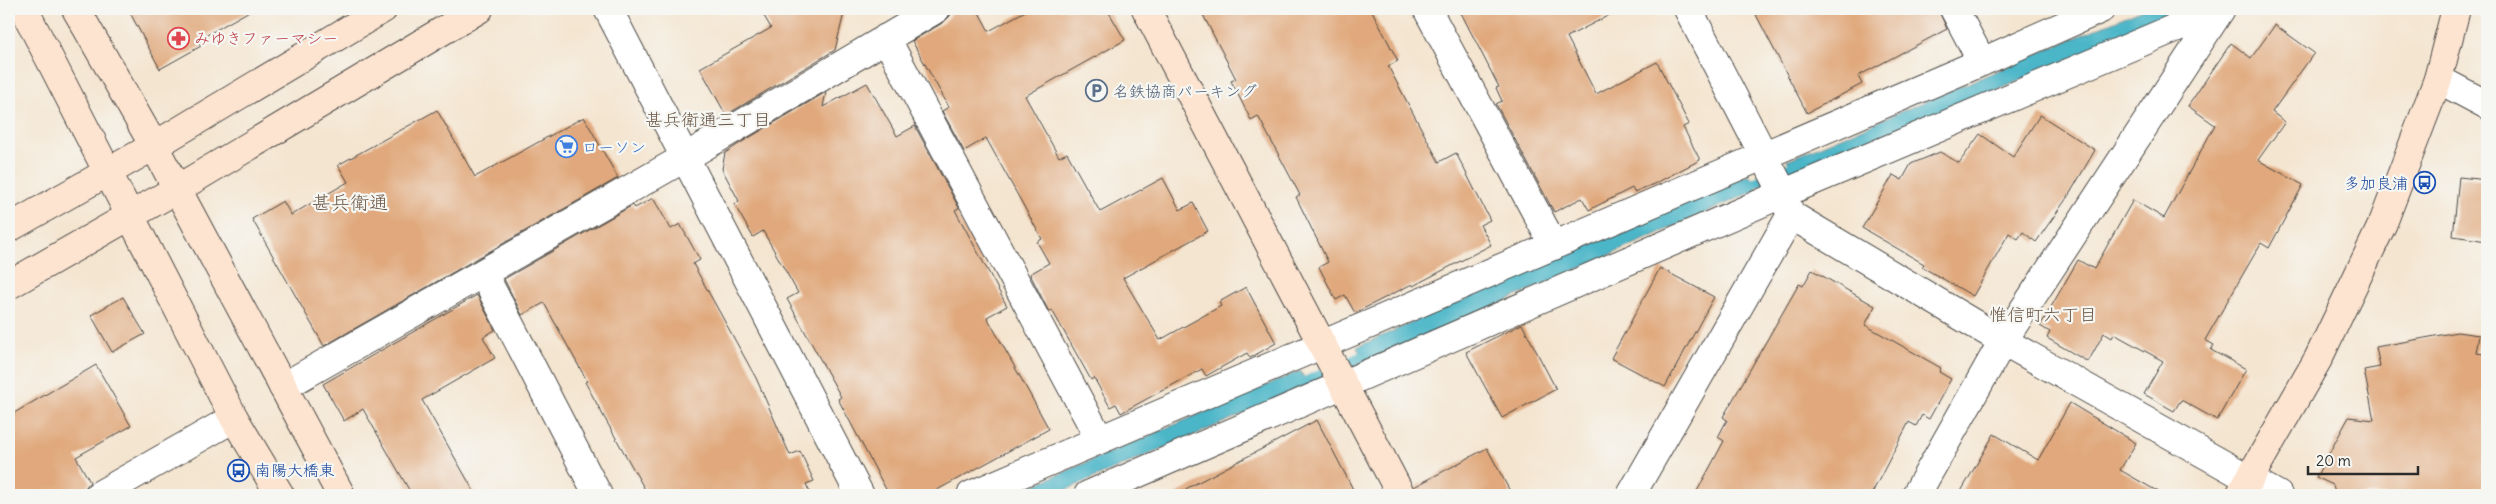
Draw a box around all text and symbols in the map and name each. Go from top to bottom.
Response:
pharmacy icon: みゆきファーマシー [166,26,190,50]
place label: みゆきファーマシー [194,28,338,48]
parking icon: 名鉄協商パーキング [1085,79,1109,103]
place label: 名鉄協商パーキング [1113,81,1257,101]
district label: 甚兵衛通三丁目 [645,108,771,131]
supermarket icon: ローソン [554,135,578,159]
place label: ローソン [582,137,646,157]
bus stop icon: 多加良浦 [2412,171,2436,195]
place label: 多加良浦 [2344,173,2408,193]
district label: 甚兵衛通 [312,190,388,214]
district label: 惟信町六丁目 [1989,303,2097,326]
scale bar [2308,444,2418,476]
text: 20 m [2316,451,2351,470]
bus stop icon: 南陽大橋東 [227,458,251,482]
place label: 南陽大橋東 [255,460,335,480]

